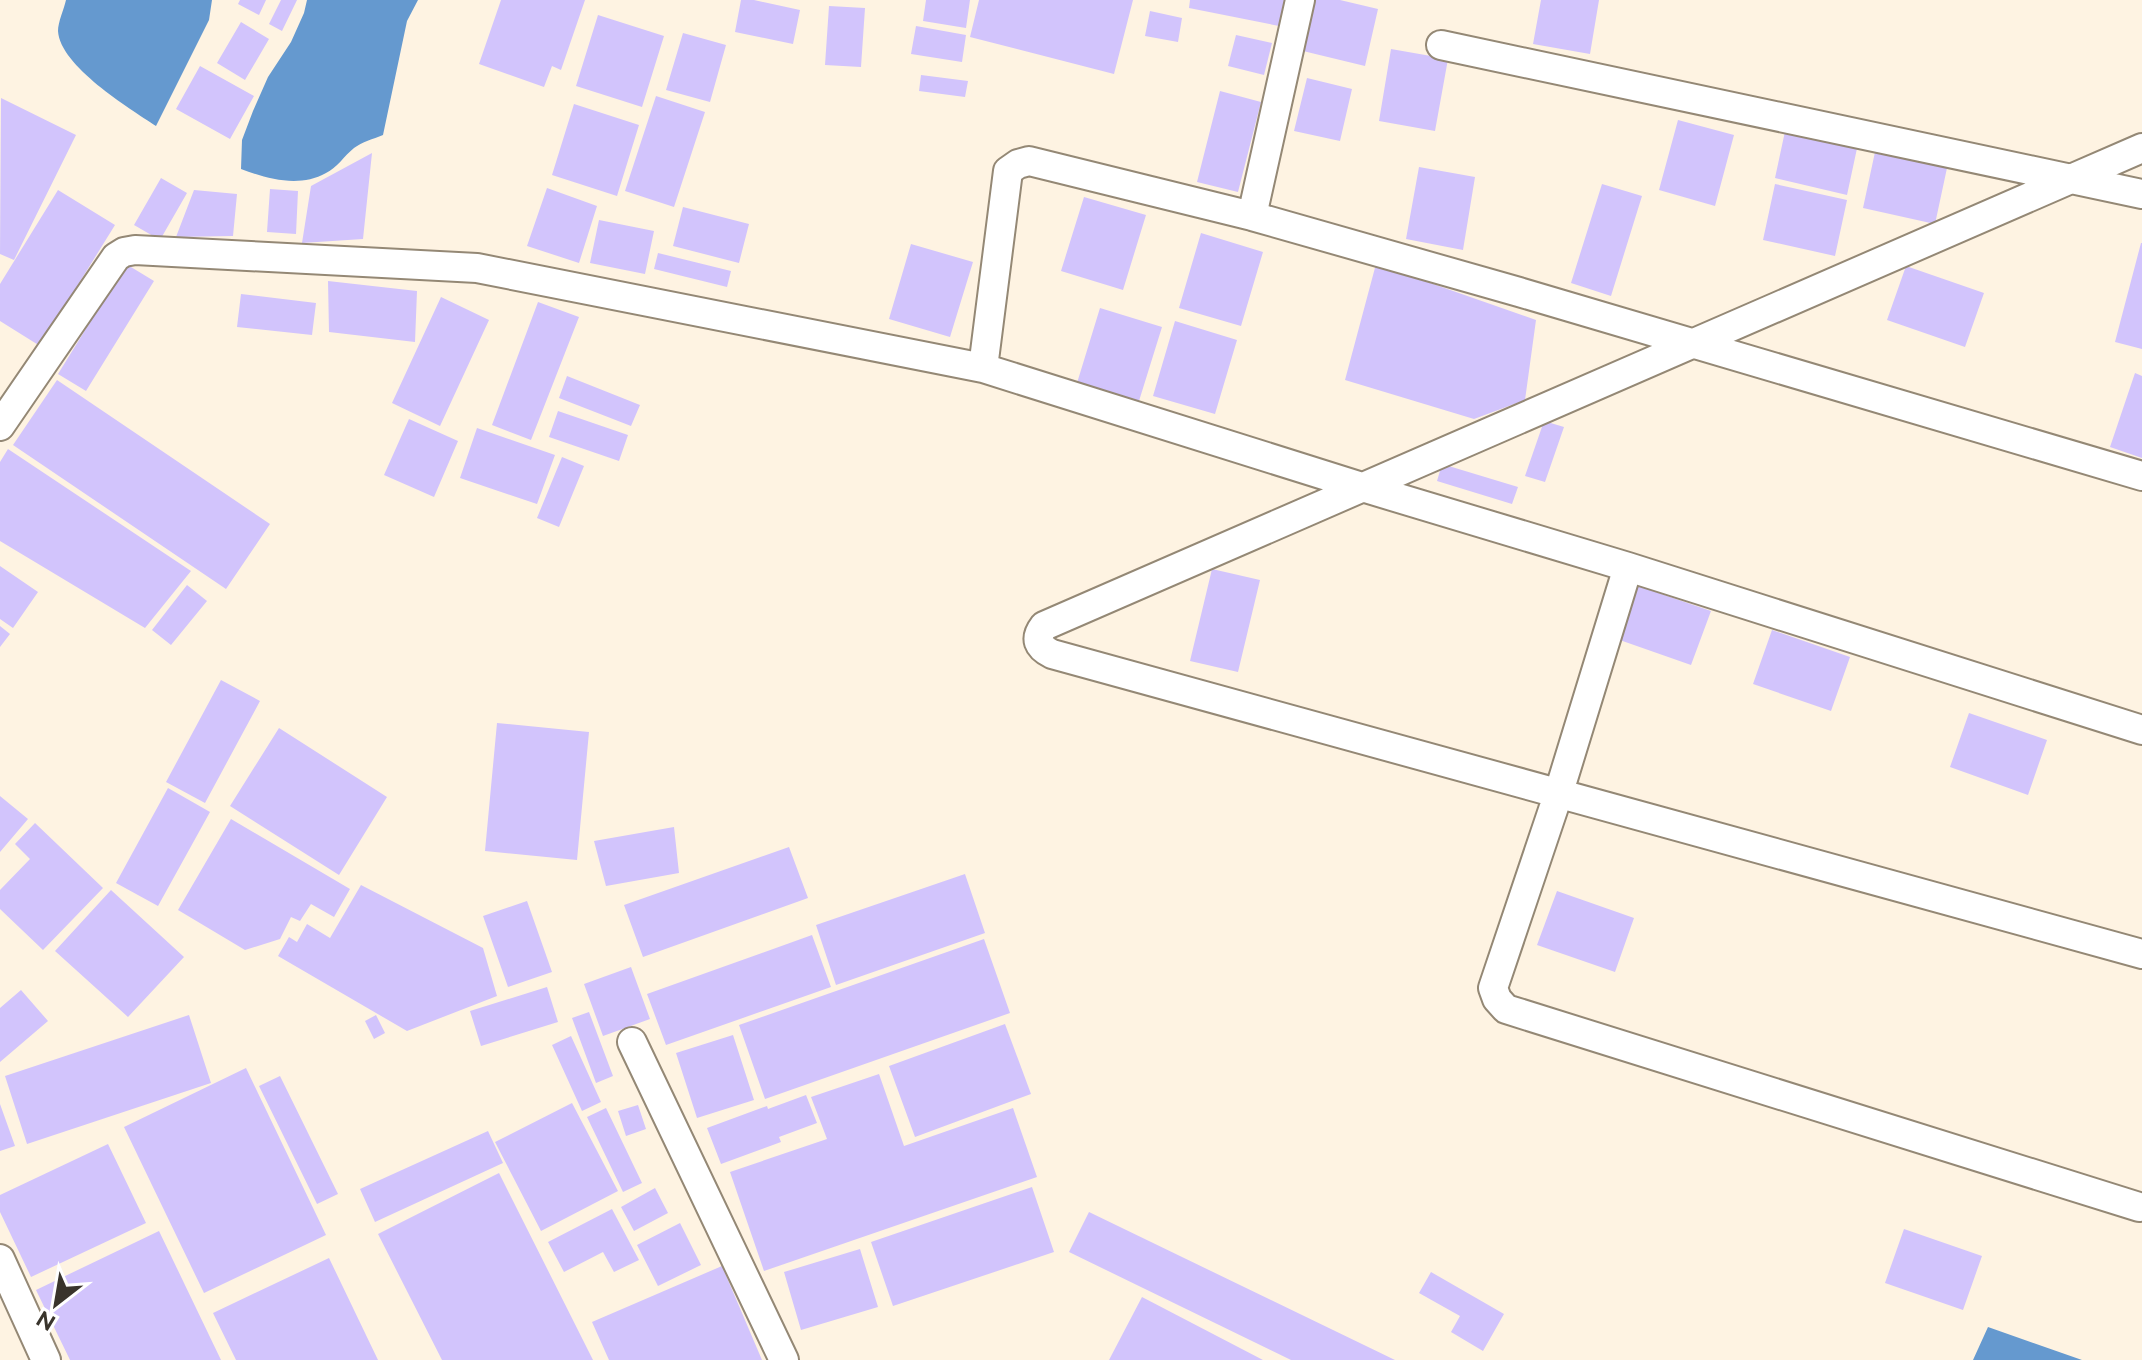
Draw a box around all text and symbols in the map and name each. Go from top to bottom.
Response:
north arrow [16,1264,96,1344]
text: N [32,1306,60,1337]

